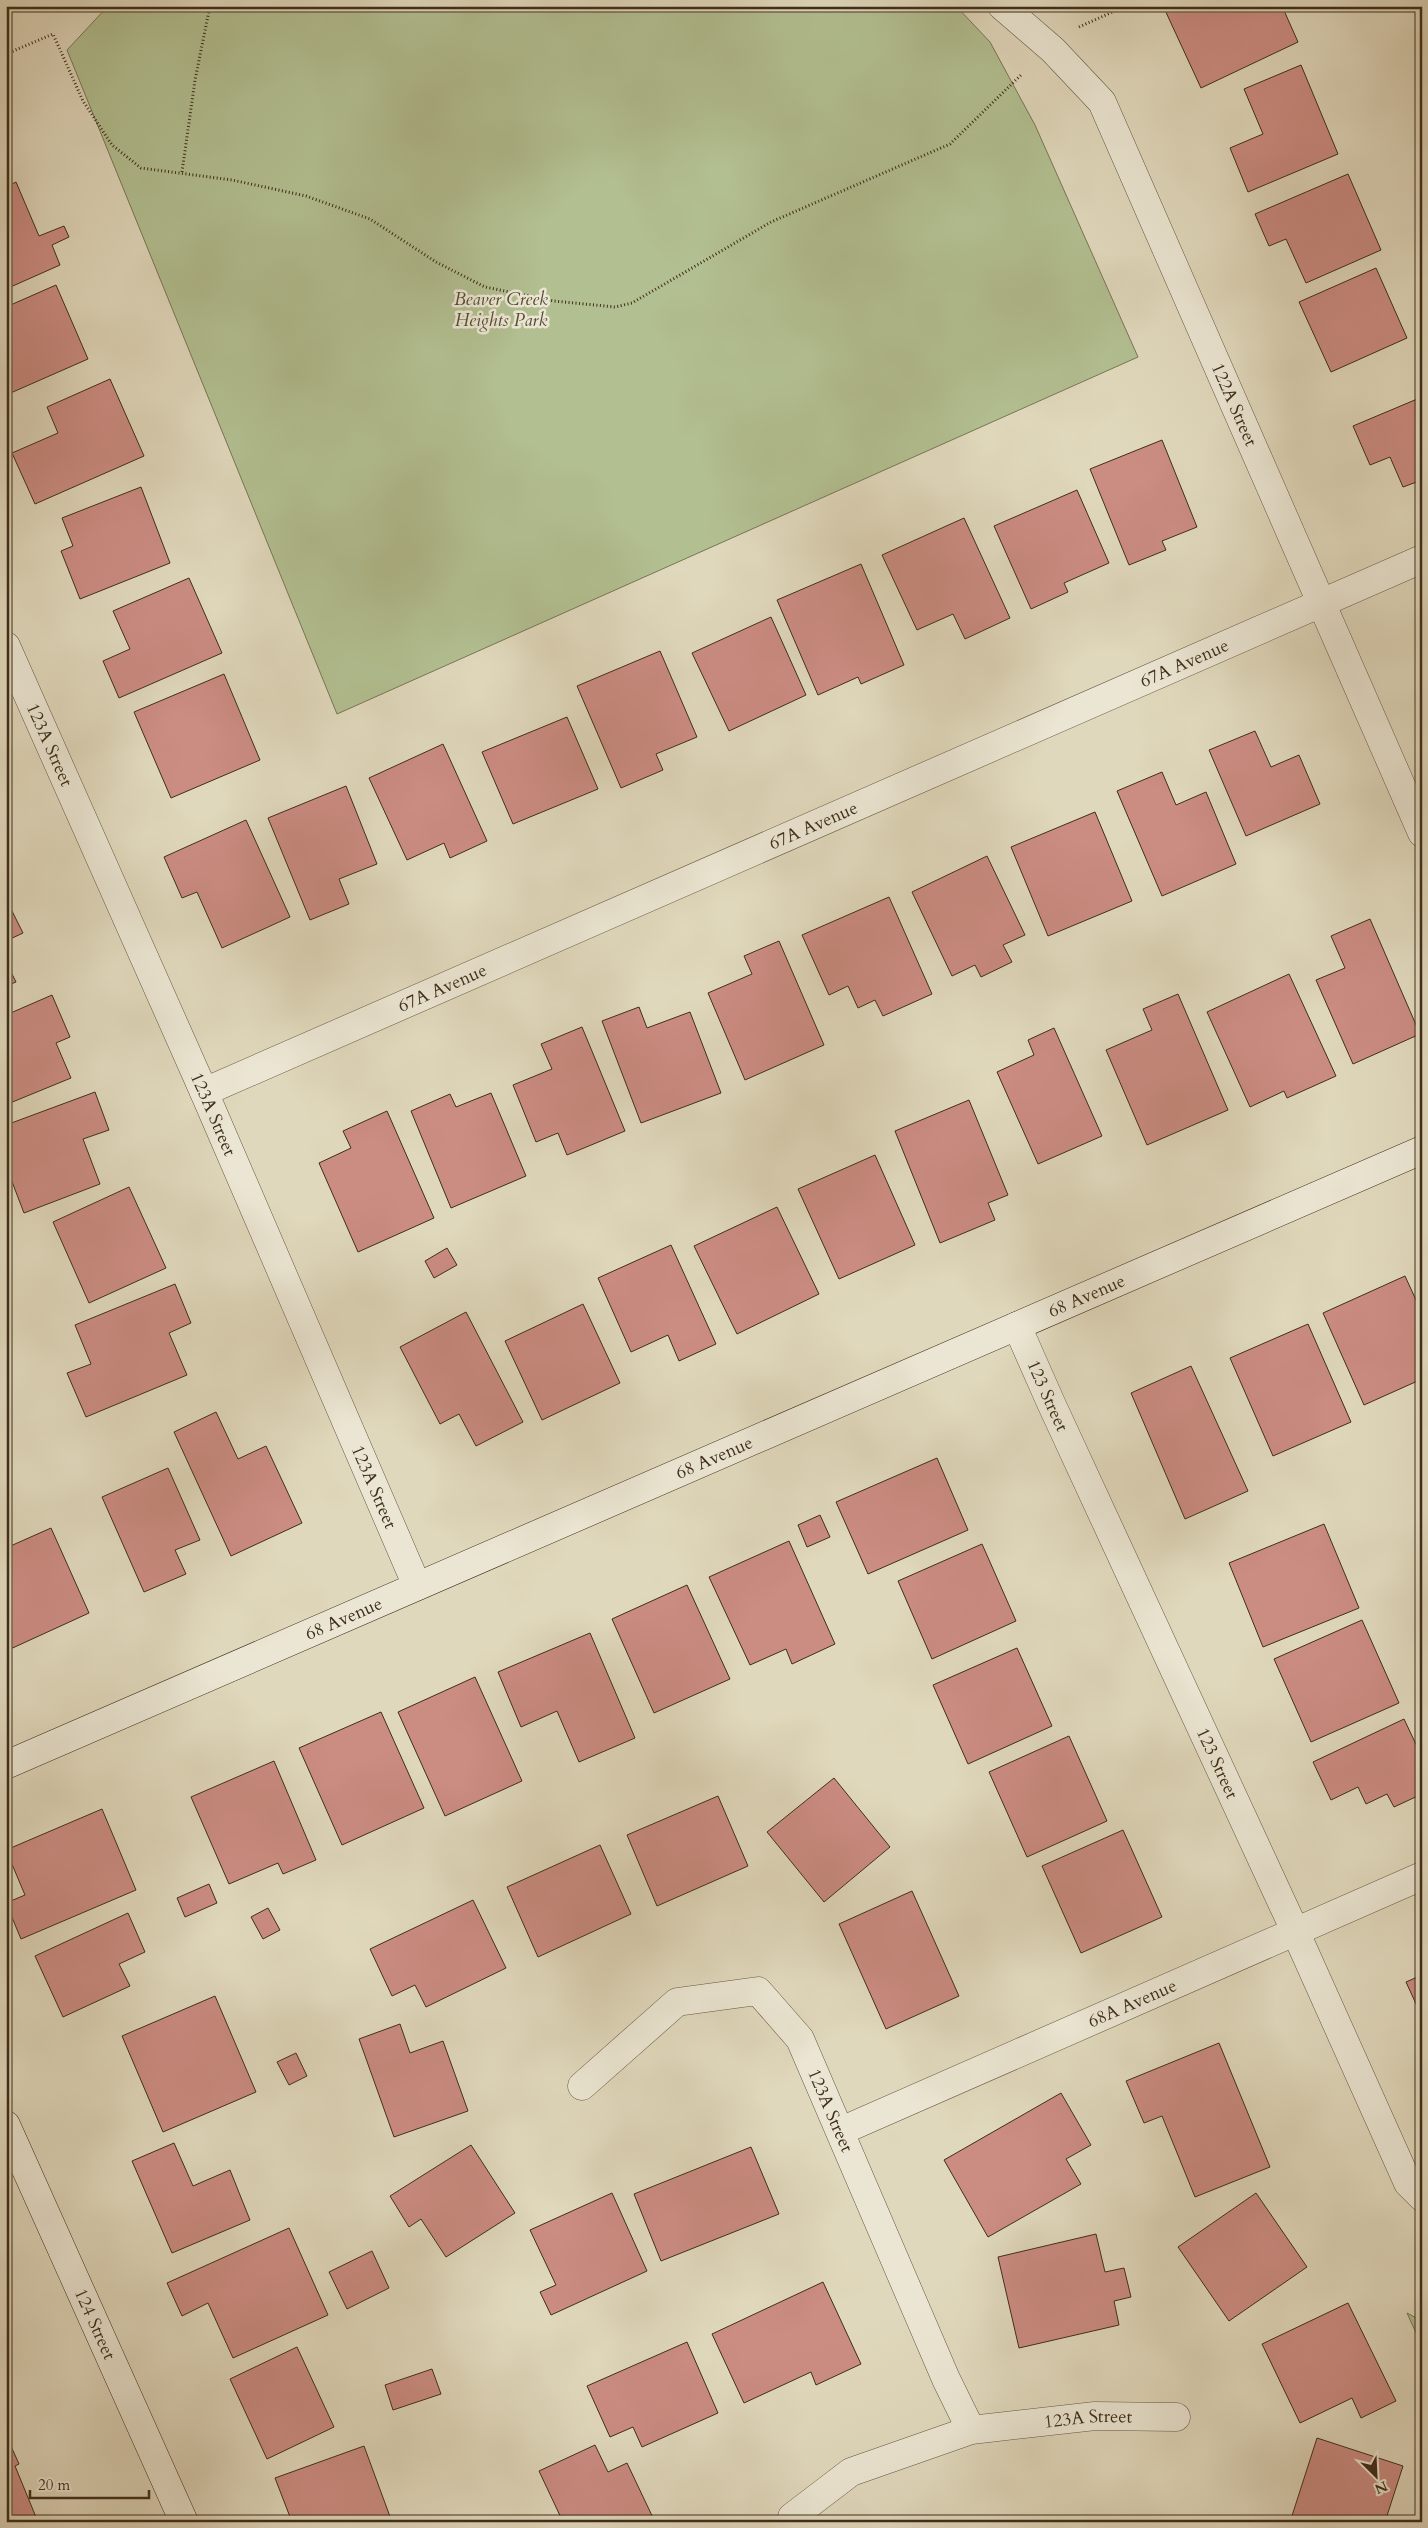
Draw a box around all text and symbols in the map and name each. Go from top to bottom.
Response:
park label: Beaver Creek Heights Park [454,287,548,333]
street label: 122A Street [1205,359,1264,450]
street label: 67A Avenue [1136,633,1233,693]
street label: 123A Street [20,699,79,791]
street label: 67A Avenue [765,795,862,856]
street label: 67A Avenue [394,957,491,1018]
street label: 123A Street [184,1068,243,1160]
street label: 68 Avenue [1044,1268,1129,1323]
street label: 123 Street [1021,1356,1075,1436]
street label: 68 Avenue [672,1430,757,1485]
street label: 123A Street [345,1441,403,1533]
street label: 68 Avenue [301,1591,386,1646]
street label: 123 Street [1190,1724,1245,1803]
street label: 68A Avenue [1084,1973,1180,2034]
street label: 123A Street [802,2065,860,2156]
street label: 124 Street [68,2284,122,2364]
street label: 123A Street [1042,2403,1133,2434]
north arrow [1350,2450,1400,2500]
scale bar [30,2468,149,2500]
text: 20 m [38,2475,70,2495]
text: N [1372,2476,1391,2499]

